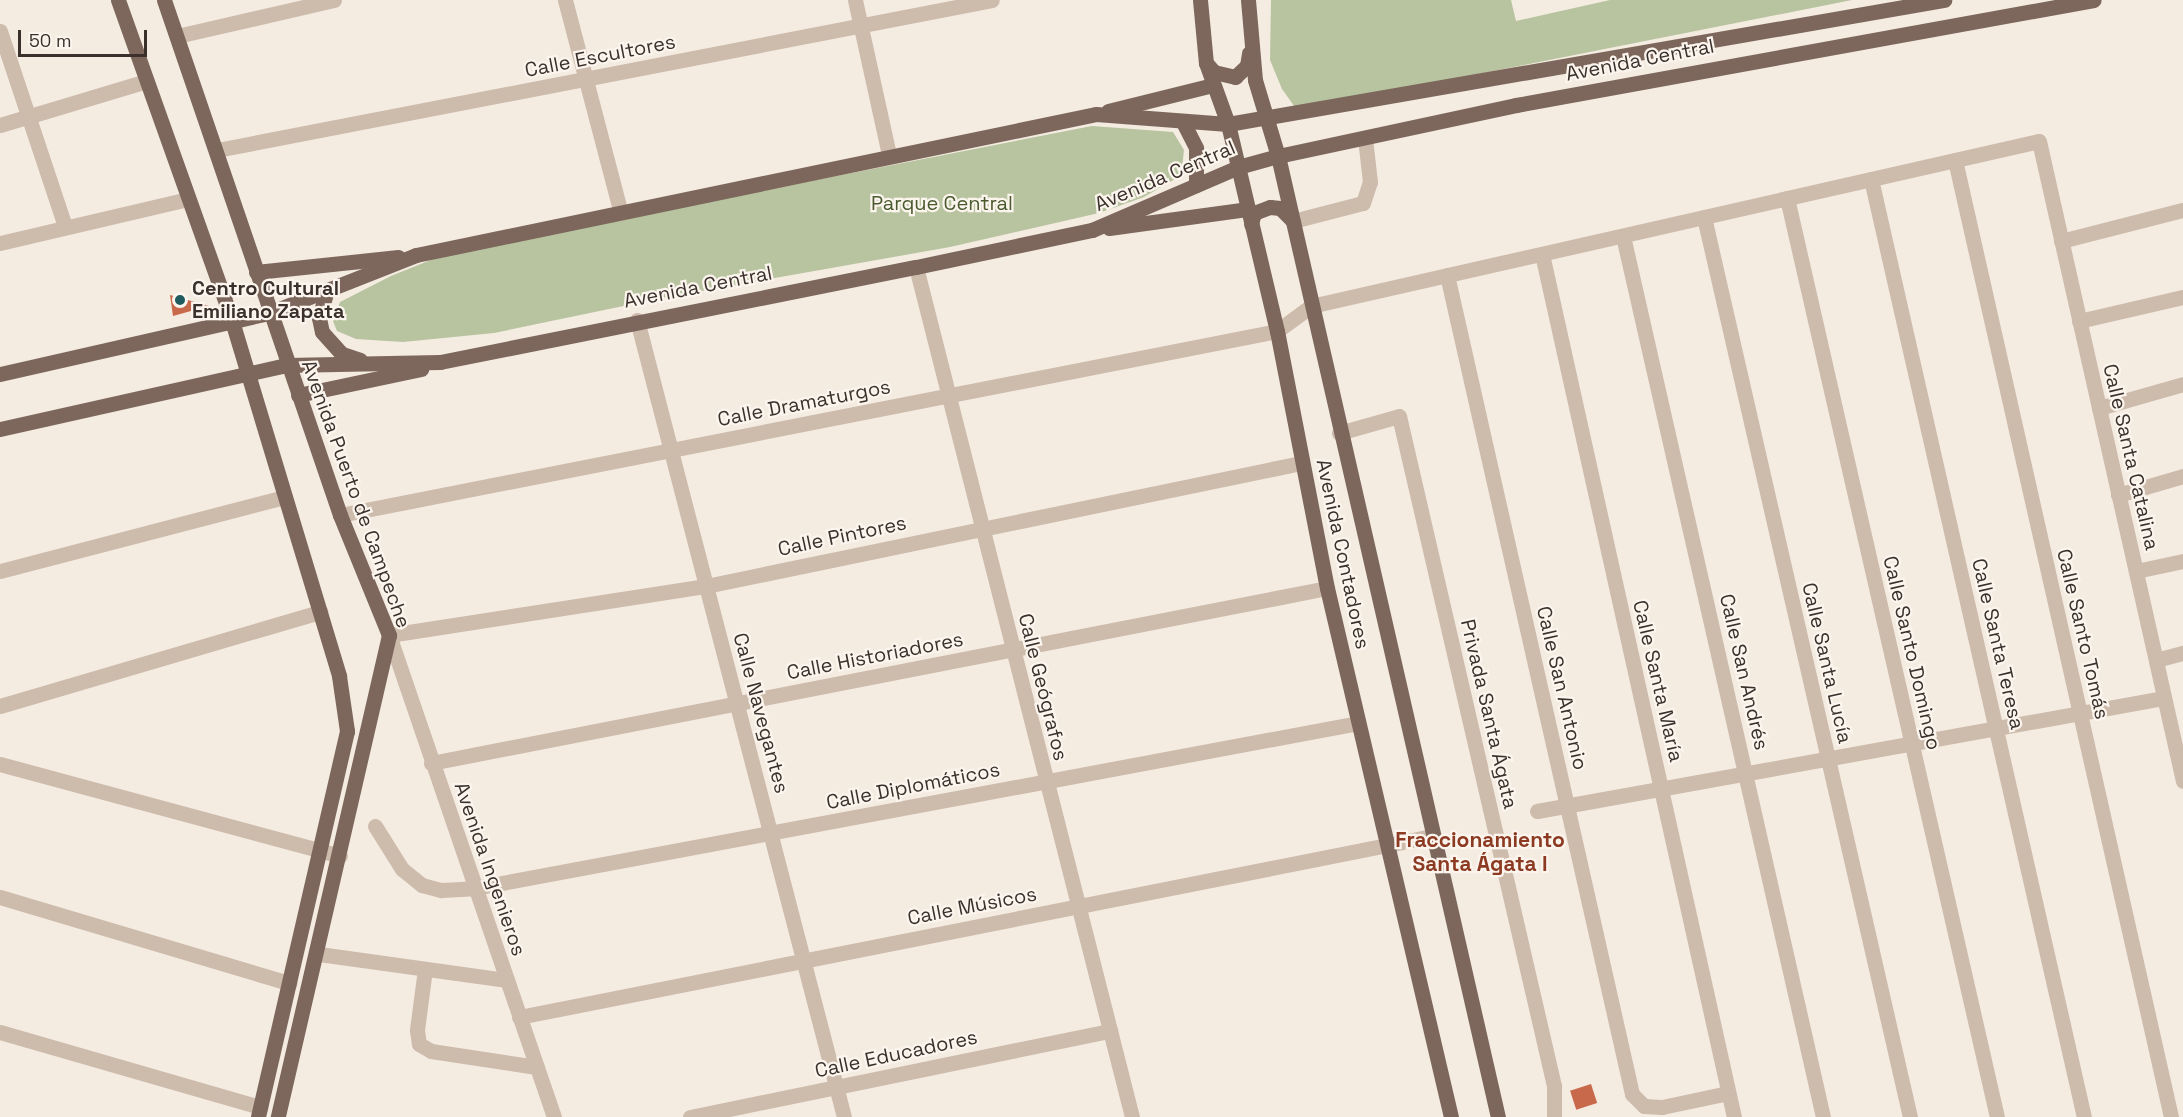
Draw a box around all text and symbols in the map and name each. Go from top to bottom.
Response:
scale bar [21,18,150,56]
text: 50 m [29,29,71,52]
street label: Calle Escultores [523,30,677,82]
street label: Avenida Central [1564,34,1716,86]
street label: Avenida Central [1091,136,1239,216]
park label: Parque Central [871,191,1013,215]
street label: Avenida Central [622,261,774,313]
place label: Centro Cultural Emiliano Zapata [192,276,345,323]
marker: Centro Cultural Emiliano Zapata [173,293,187,307]
street label: Avenida Puerto de Campeche [296,357,416,631]
street label: Calle Santa Catalina [2098,361,2164,553]
street label: Calle Dramaturgos [716,374,892,432]
street label: Avenida Contadores [1311,457,1375,651]
street label: Calle Pintores [776,511,908,561]
street label: Calle Santo Tomás [2052,546,2114,722]
street label: Calle Santo Domingo [1878,554,1946,752]
street label: Calle Santa Teresa [1967,556,2029,732]
street label: Calle Santa Lucía [1797,580,1857,746]
street label: Calle San Andrés [1714,592,1774,752]
street label: Calle Santa María [1628,598,1688,764]
street label: Calle San Antonio [1531,604,1593,772]
street label: Calle Geógrafos [1013,611,1073,763]
street label: Privada Santa Ágata [1455,617,1523,811]
street label: Calle Historiadores [785,627,965,685]
street label: Calle Navegantes [728,630,794,796]
street label: Calle Diplomáticos [824,757,1002,815]
street label: Avenida Ingenieros [449,779,531,959]
district label: Fraccionamiento Santa Ágata I [1395,827,1565,877]
street label: Calle Músicos [905,882,1039,930]
street label: Calle Educadores [813,1025,979,1083]

